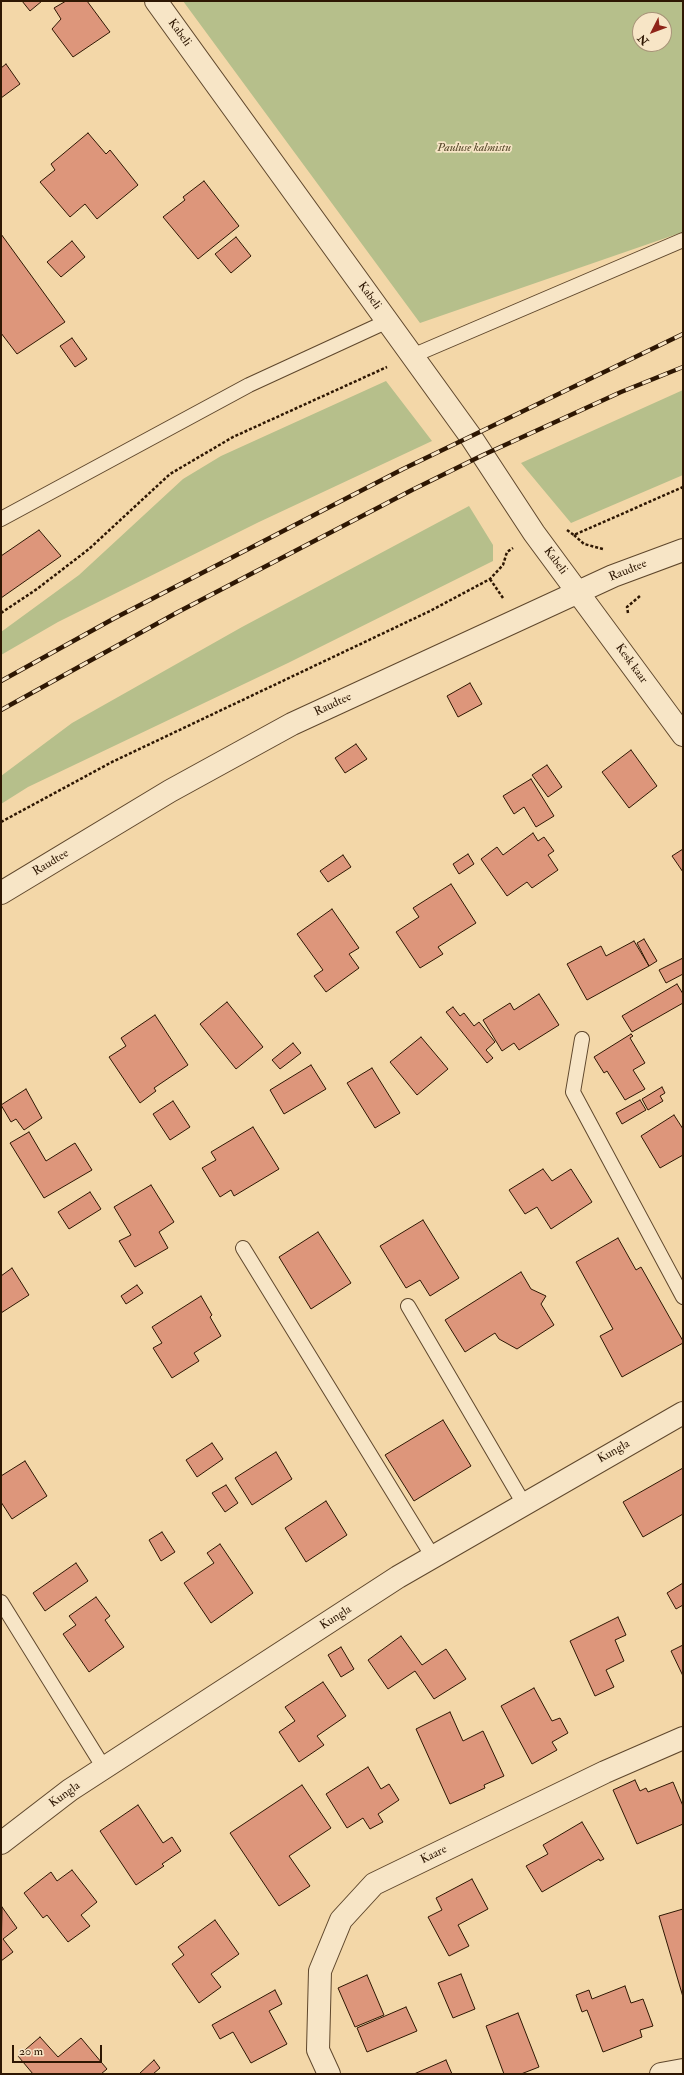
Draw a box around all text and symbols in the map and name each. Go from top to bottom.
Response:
north arrow [632,12,672,52]
street label: Kabeli [164,16,194,50]
text: N [635,32,652,48]
park label: Pauluse kalmistu [437,141,511,155]
street label: Kabeli [354,279,384,313]
street label: Kabeli [540,544,570,578]
street label: Raudtee [607,557,649,585]
street label: Kesk kaar [612,641,650,687]
street label: Raudtee [312,690,354,720]
street label: Raudtee [30,847,72,879]
street label: Kungla [595,1437,633,1467]
street label: Kungla [318,1603,354,1633]
street label: Kungla [47,1779,83,1811]
street label: Kaare [418,1842,450,1868]
scale bar [14,2037,104,2063]
text: 20 m [19,2044,43,2059]

